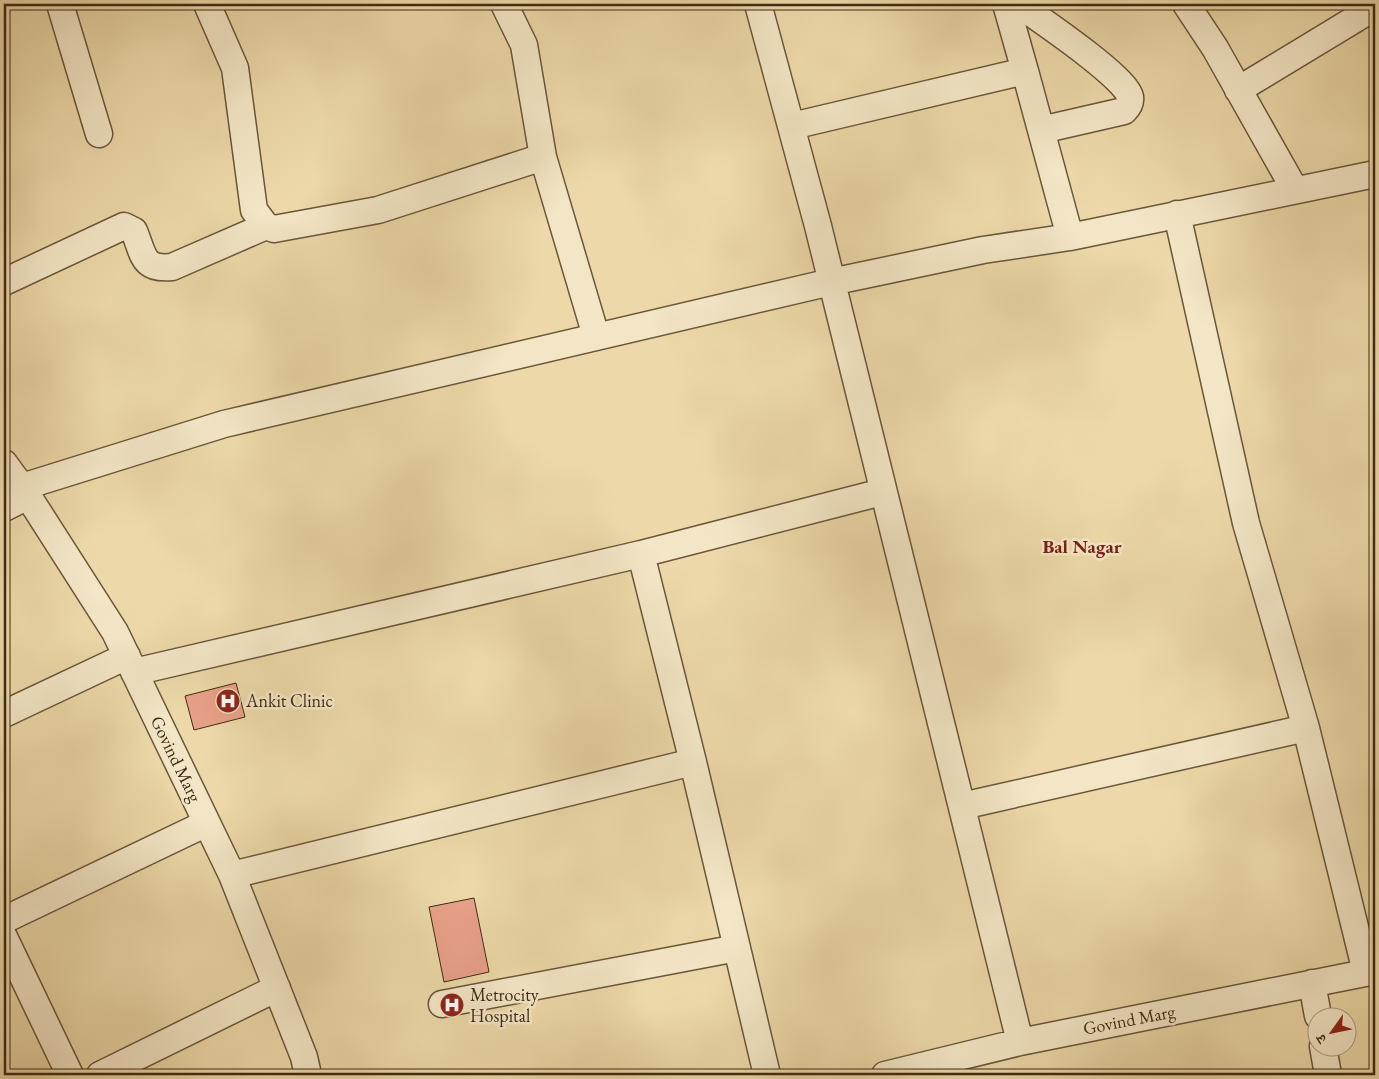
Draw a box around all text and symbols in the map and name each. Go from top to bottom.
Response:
district label: Bal Nagar [1042,534,1122,559]
hospital icon: Ankit Clinic [215,688,241,714]
place label: Ankit Clinic [245,689,333,712]
street label: Govind Marg [146,712,207,806]
place label: Metrocity Hospital [470,983,539,1027]
hospital icon: Metrocity Hospital [439,992,465,1018]
street label: Govind Marg [1081,999,1177,1040]
north arrow [1306,1006,1356,1056]
text: उ [1311,1030,1331,1048]

